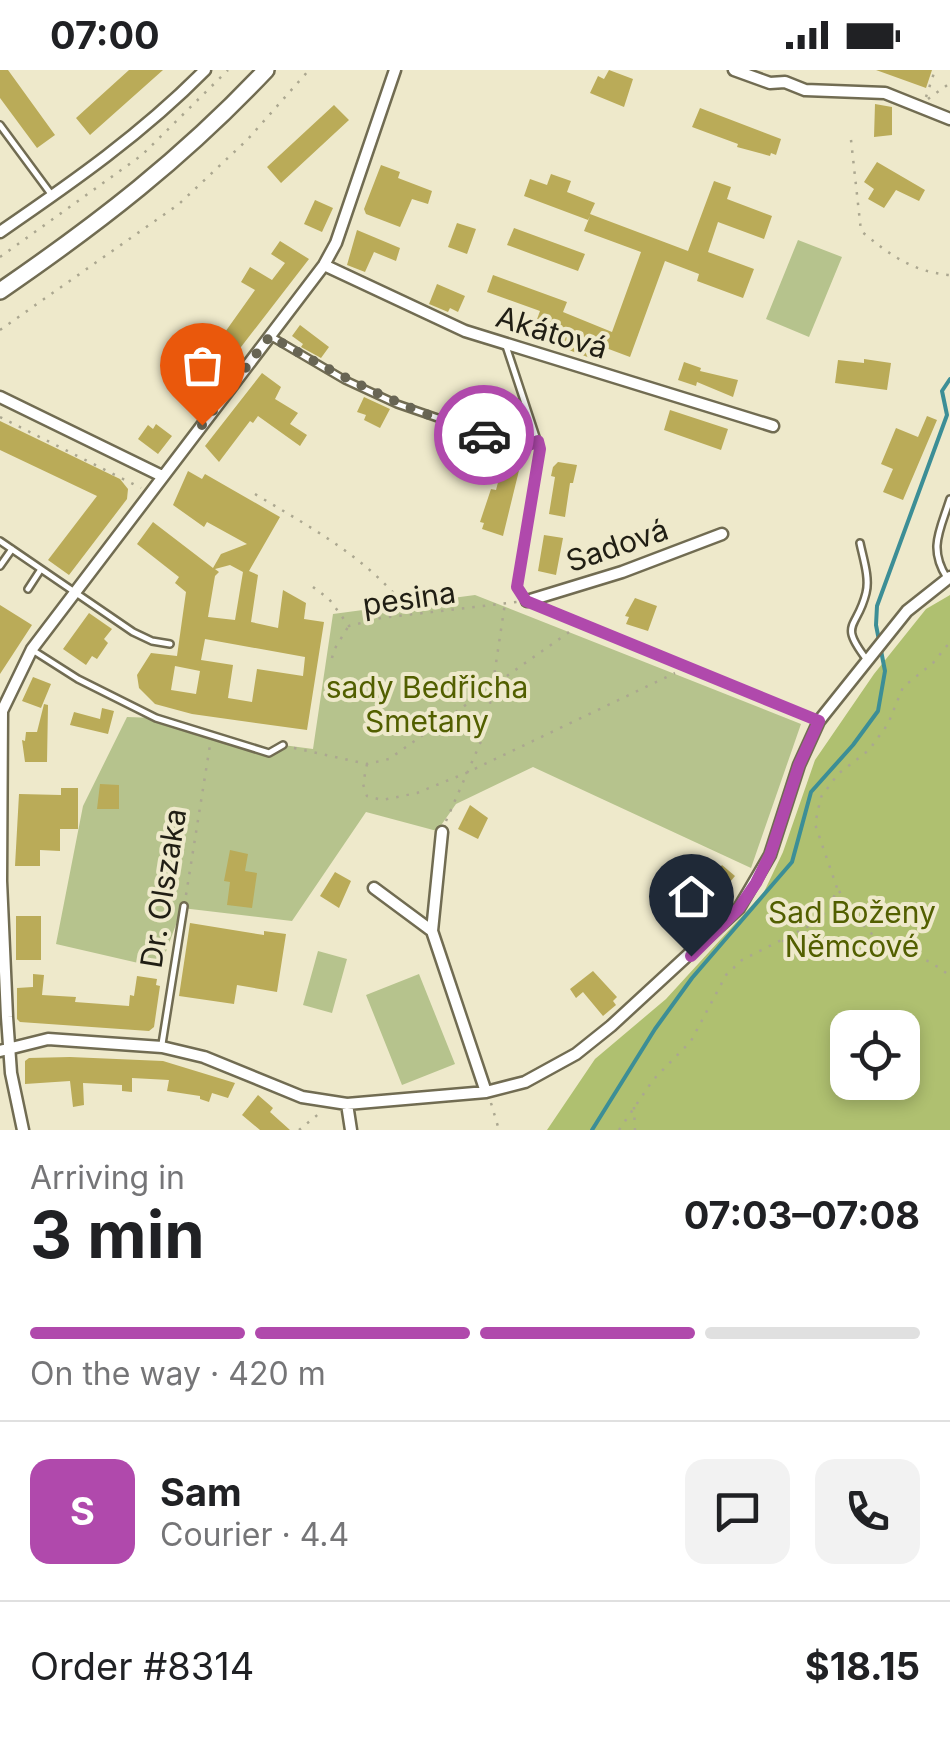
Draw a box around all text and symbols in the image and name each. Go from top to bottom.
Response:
text: 07:00 [50,12,160,58]
street label: Akátová [492,298,612,366]
pin [160,323,245,426]
icon: bag [175,338,230,393]
courier [434,385,534,485]
icon: car [457,408,512,463]
street label: Sadová [561,511,673,579]
street label: pesina [360,574,458,622]
park label: sady Bedřicha Smetany [326,669,528,739]
street label: Dr. Olszaka [133,806,193,970]
pin [649,854,734,957]
icon: home [664,869,719,924]
park label: Sad Boženy Němcové [768,894,936,964]
map controls [830,1010,920,1100]
button: locate [830,1010,920,1100]
text: Arriving in [30,1158,185,1197]
text: 07:03–07:08 [684,1192,920,1238]
text: 3 min [30,1195,205,1274]
text: On the way · 420 m [30,1354,326,1393]
button: chat [685,1459,790,1564]
button: phone [815,1459,920,1564]
text: Sam [160,1469,242,1515]
text: S [70,1488,95,1534]
text: Courier · 4.4 [160,1515,349,1554]
text: Order #8314 [30,1643,254,1689]
text: $18.15 [805,1643,920,1689]

